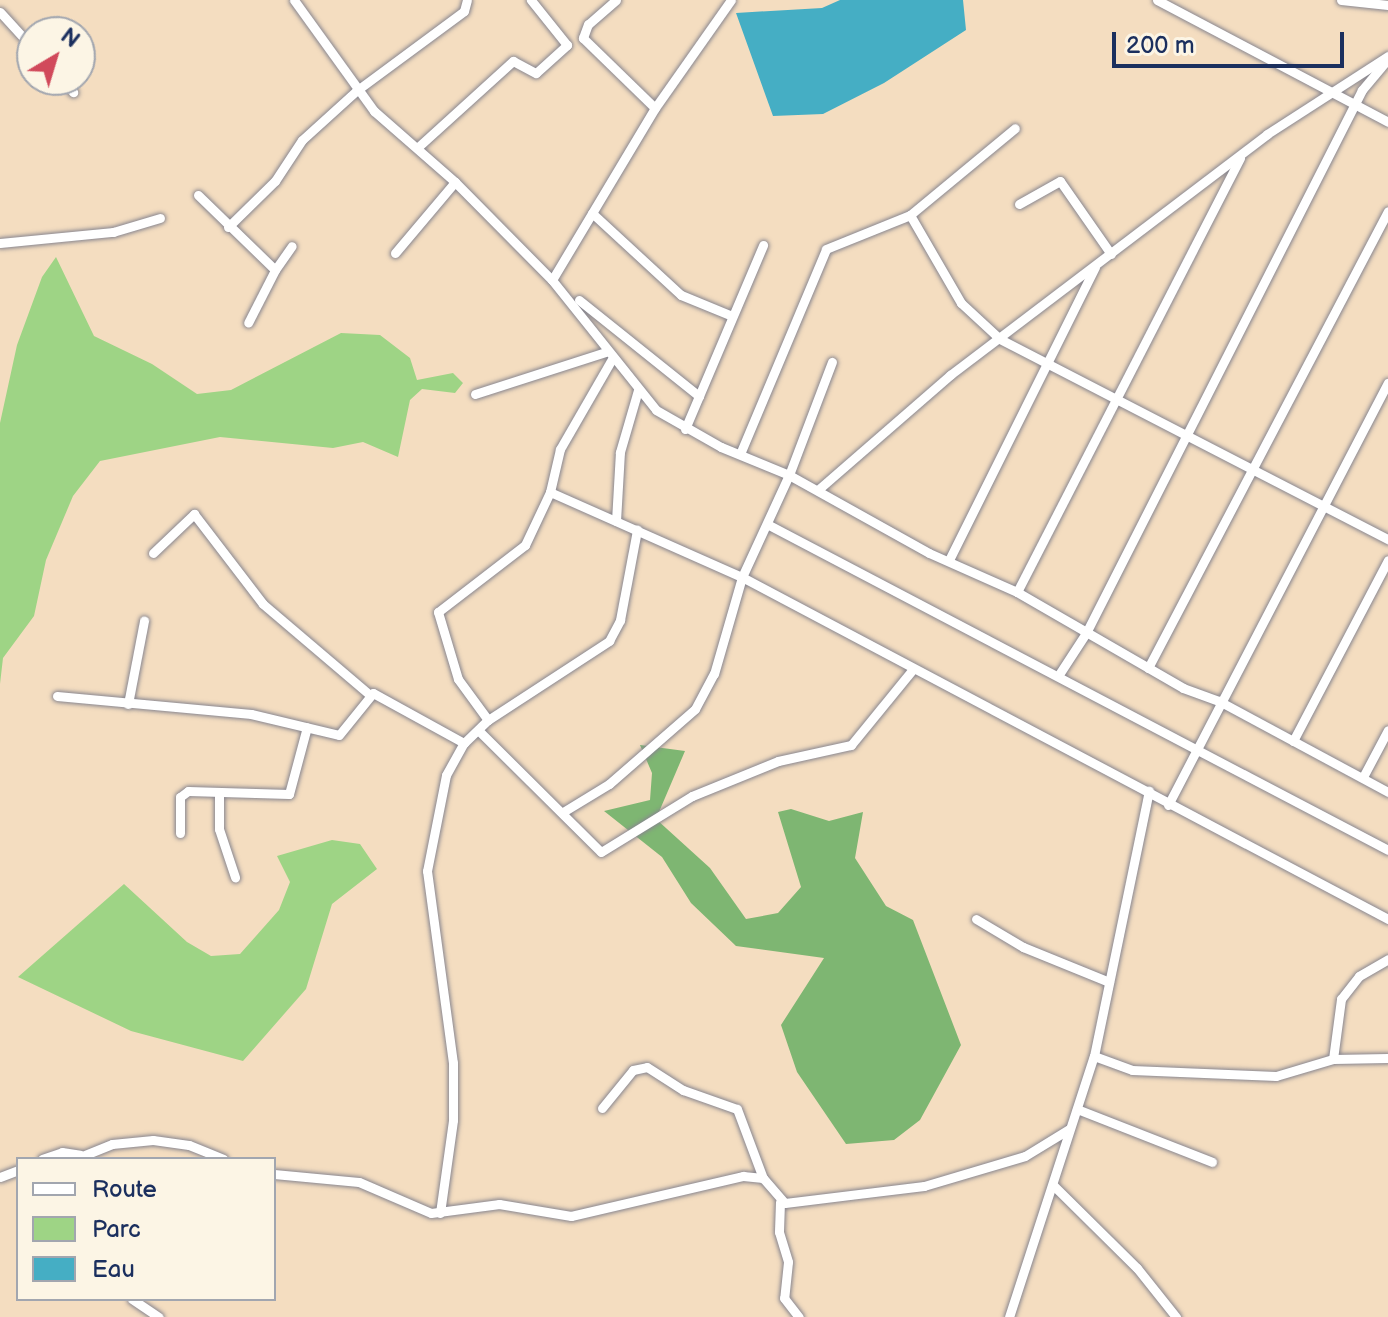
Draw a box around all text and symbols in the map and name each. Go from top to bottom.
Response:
north arrow [16,16,96,96]
scale bar [1116,16,1348,66]
text: N [55,23,85,54]
text: 200 m [1126,31,1195,60]
legend [16,1157,276,1301]
text: Route [92,1175,157,1204]
text: Parc [92,1215,141,1244]
text: Eau [92,1255,135,1284]

